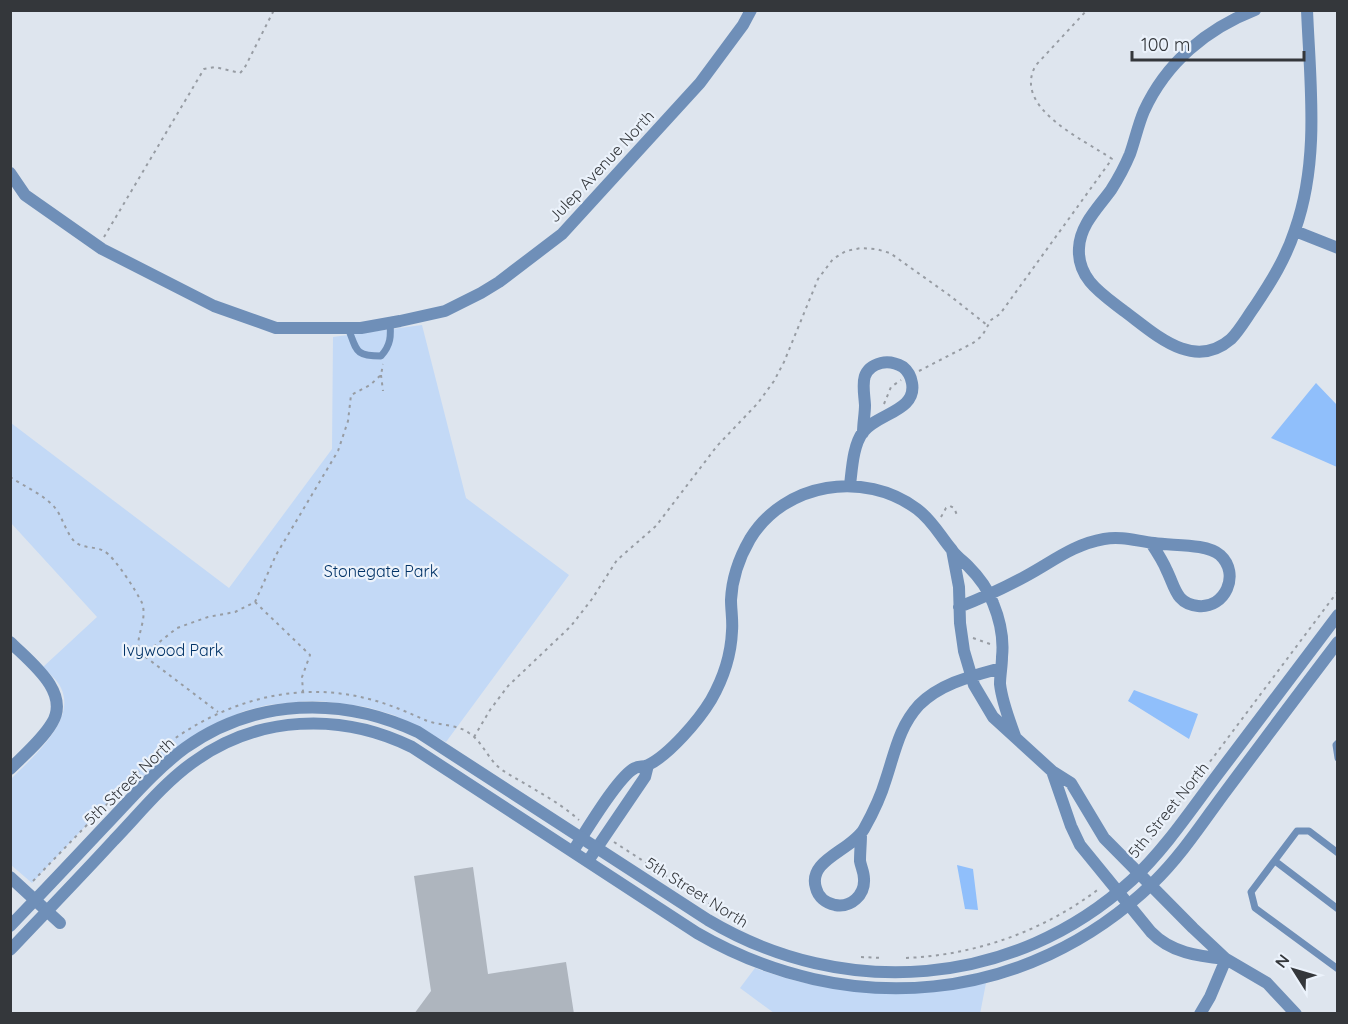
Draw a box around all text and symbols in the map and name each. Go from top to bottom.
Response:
scale bar [1132,24,1304,62]
text: 100 m [1141,33,1190,56]
street label: Julep Avenue North [544,106,658,226]
park label: Stonegate Park [324,561,438,581]
park label: Ivywood Park [123,640,223,660]
street label: 5th Street North [80,733,178,829]
street label: 5th Street North [1123,758,1213,862]
street label: 5th Street North [642,852,752,932]
north arrow [1264,940,1324,1000]
text: N [1270,950,1294,972]

